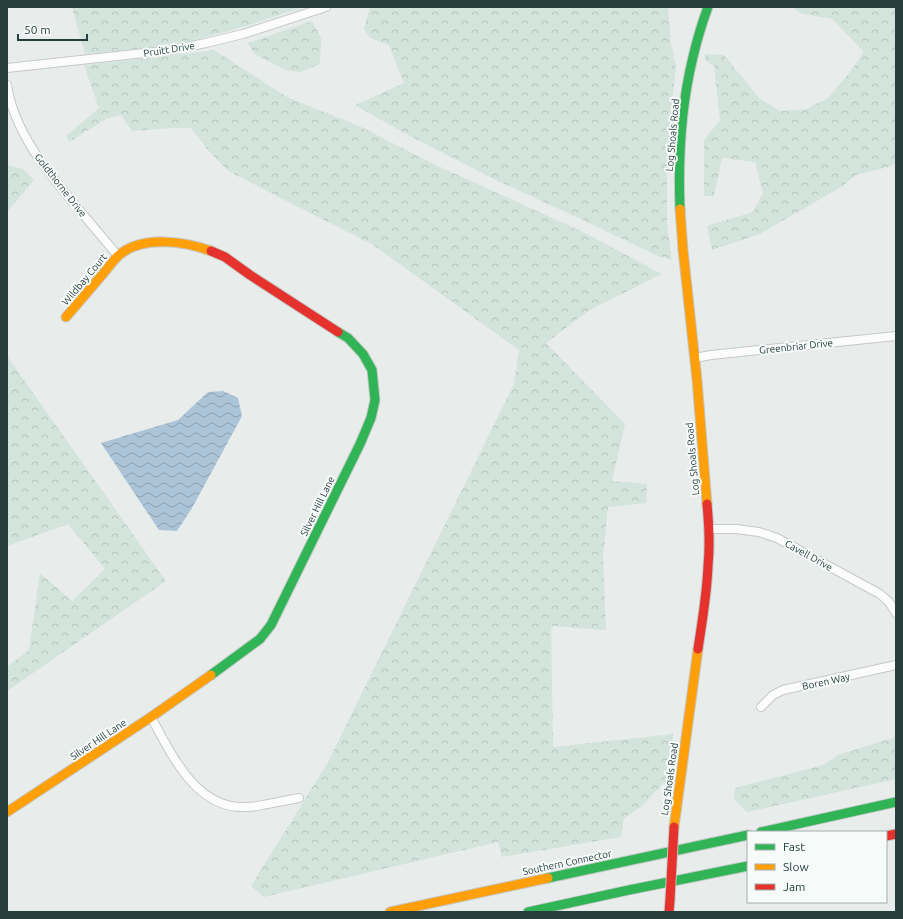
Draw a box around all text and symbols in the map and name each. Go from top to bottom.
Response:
scale bar [18,16,87,42]
text: 50 m [24,23,51,36]
street label: Pruitt Drive [143,40,195,59]
street label: Log Shoals Road [664,98,681,172]
street label: Goldthorne Drive [32,151,89,219]
street label: Wildbay Court [60,251,109,307]
street label: Greenbriar Drive [759,337,833,356]
street label: Log Shoals Road [684,422,701,496]
street label: Silver Hill Lane [298,475,337,538]
street label: Cavell Drive [783,538,835,573]
street label: Boren Way [801,671,851,692]
street label: Silver Hill Lane [68,717,128,762]
street label: Log Shoals Road [659,742,680,816]
legend [747,831,887,903]
text: Fast [783,840,805,853]
street label: Southern Connector [522,848,613,877]
text: Slow [783,860,809,873]
text: Jam [783,880,805,893]

